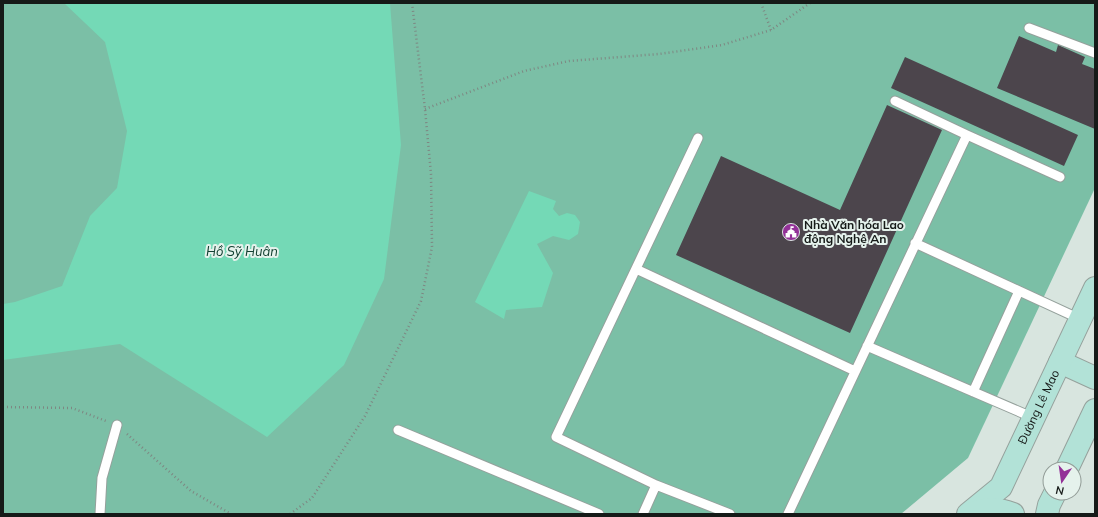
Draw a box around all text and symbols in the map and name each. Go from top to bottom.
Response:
place label: Nhà Văn hóa Lao động Nghệ An [804,217,904,246]
public building icon: Nhà Văn hóa Lao động Nghệ An [781,222,801,242]
water label: Hồ Sỹ Huân [206,243,278,259]
street label: Đường Lê Mao [1014,367,1062,447]
north arrow [1042,461,1082,501]
text: N [1054,483,1065,498]

